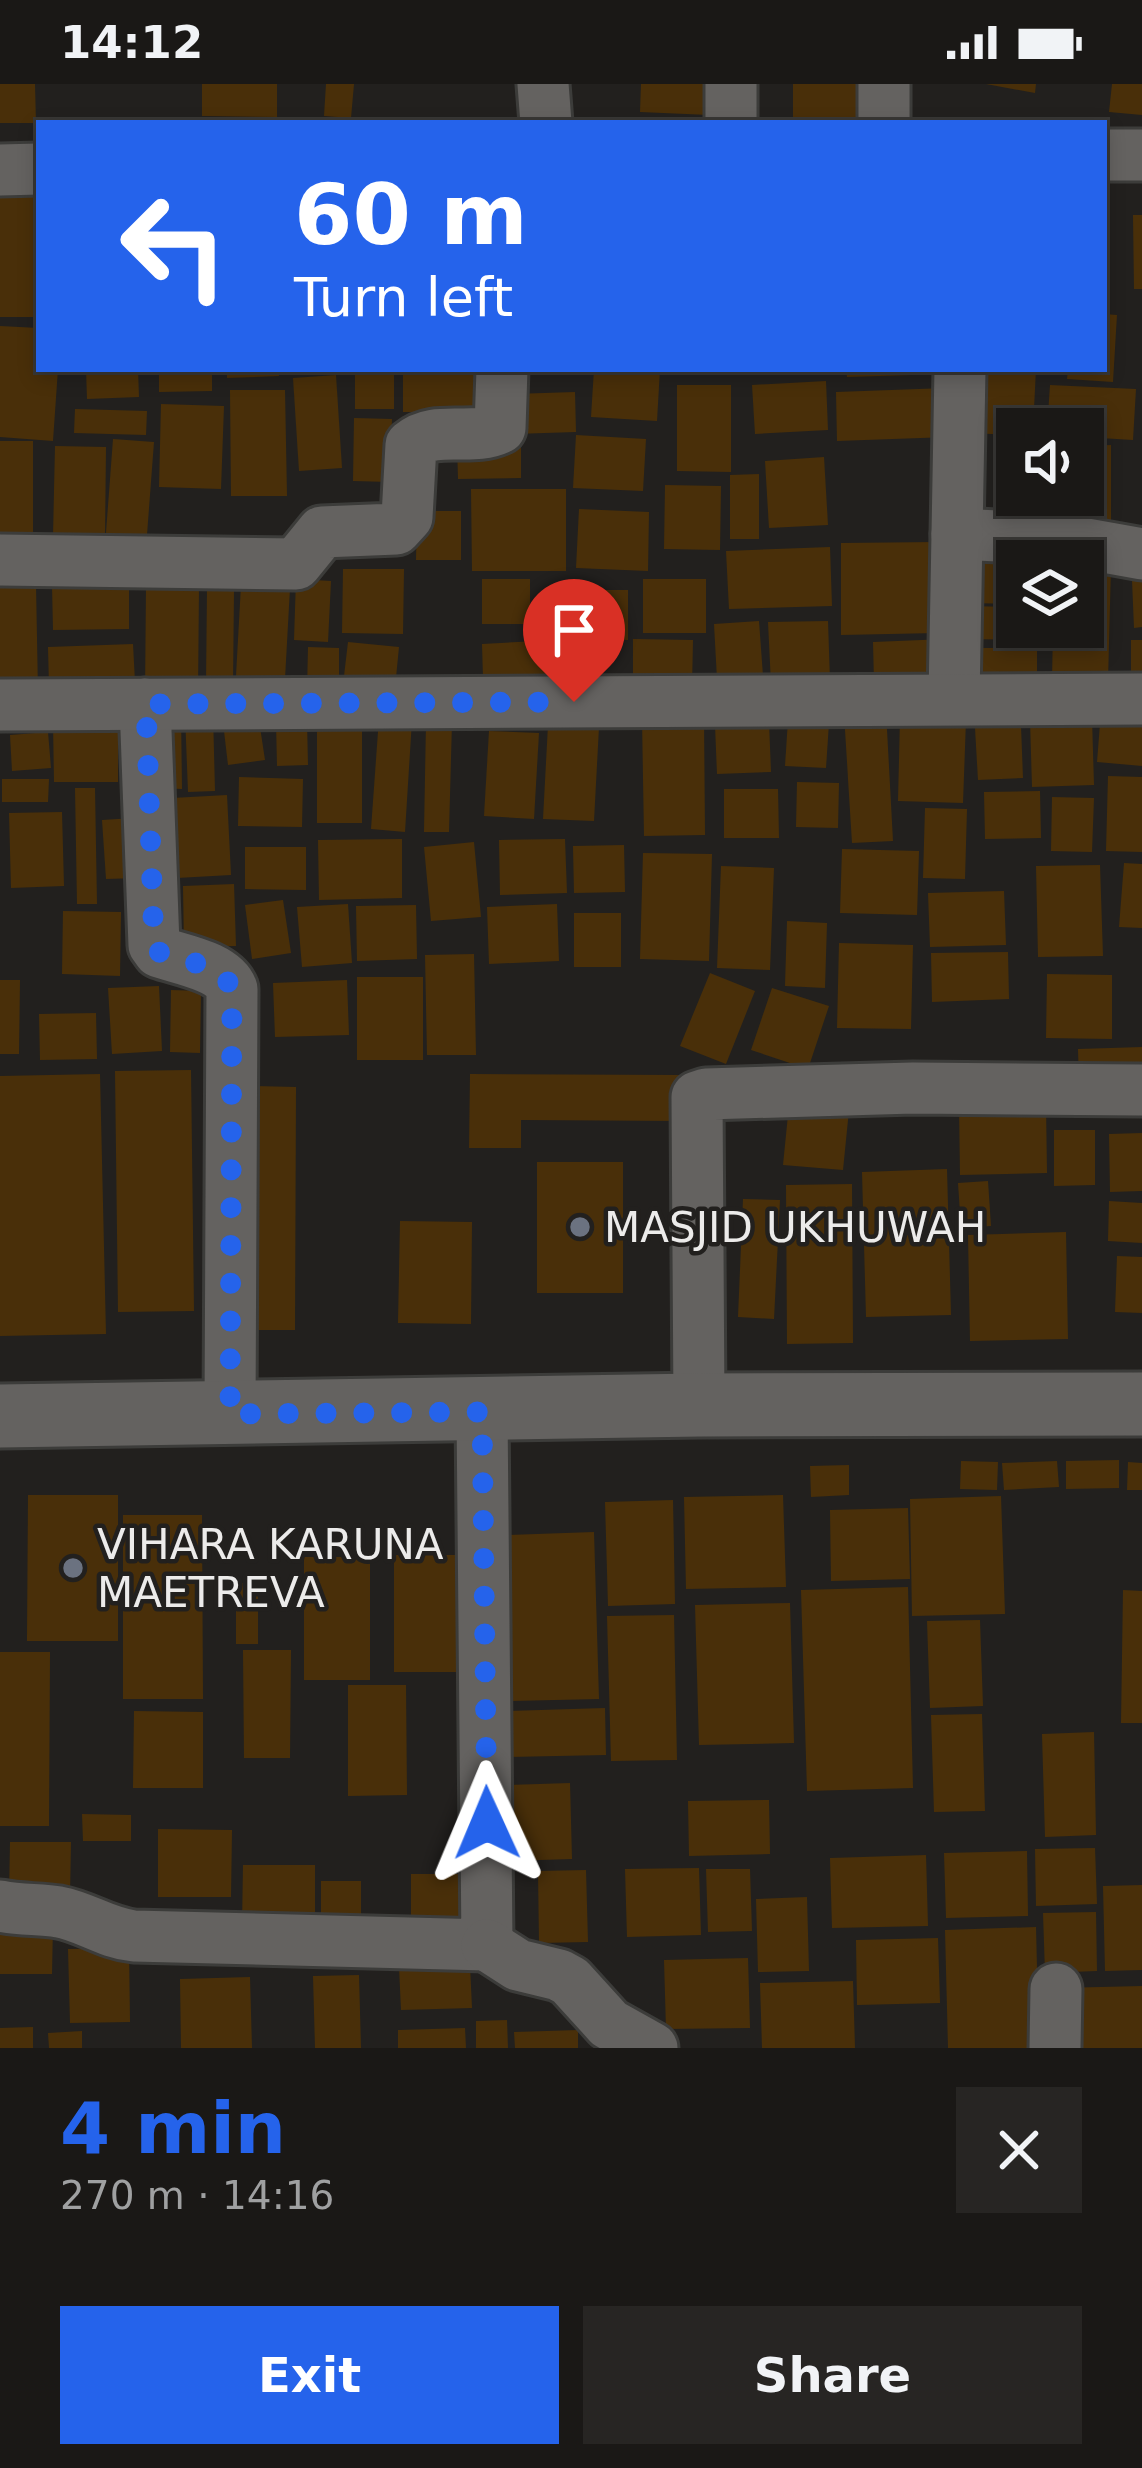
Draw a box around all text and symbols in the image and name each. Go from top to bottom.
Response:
text: 14:12 [60,16,203,69]
text: 60 m [294,166,528,264]
icon: left [96,168,252,324]
text: Turn left [294,266,513,329]
map controls [996,408,1104,648]
button: sound [996,408,1104,516]
button: layers [996,540,1104,648]
pin [523,579,625,702]
icon: arrive [541,597,607,663]
place label: MASJID UKHUWAH [604,1203,986,1252]
marker: MASJID UKHUWAH [567,1214,593,1240]
place label: VIHARA KARUNA MAETREVA [97,1520,444,1617]
marker: VIHARA KARUNA MAETREVA [60,1555,86,1581]
position arrow [424,1760,550,1886]
text: 4 min [60,2086,286,2170]
button: close [956,2087,1082,2213]
text: 270 m · 14:16 [60,2173,334,2218]
button: Exit [60,2306,559,2444]
button: Share [583,2306,1082,2444]

